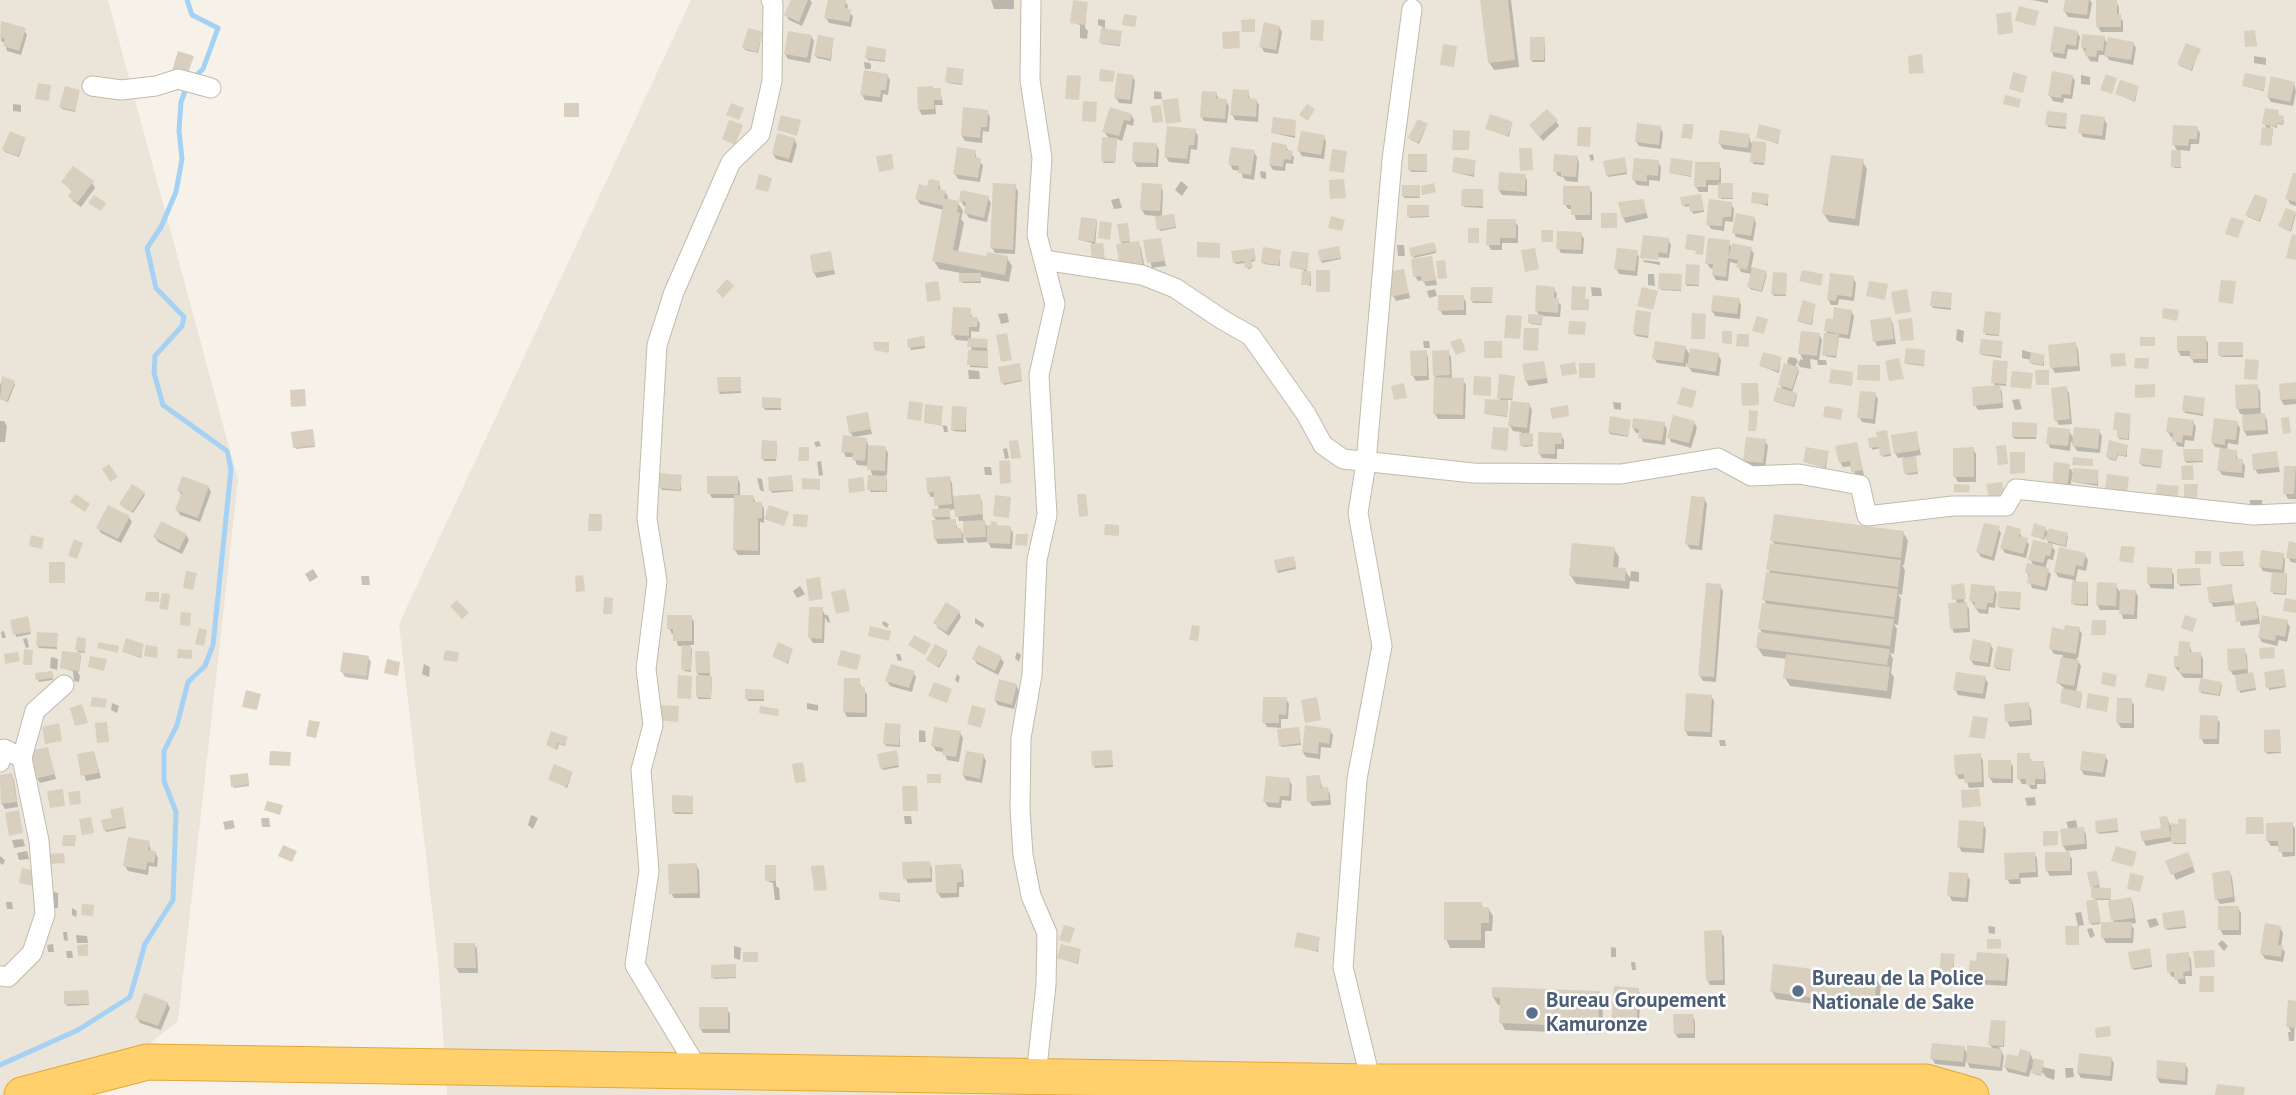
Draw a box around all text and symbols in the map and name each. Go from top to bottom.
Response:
place label: Bureau de la Police Nationale de Sake [1812,966,1984,1016]
marker: Bureau de la Police Nationale de Sake [1790,983,1806,999]
place label: Bureau Groupement Kamuronze [1546,988,1726,1038]
marker: Bureau Groupement Kamuronze [1524,1005,1540,1021]

